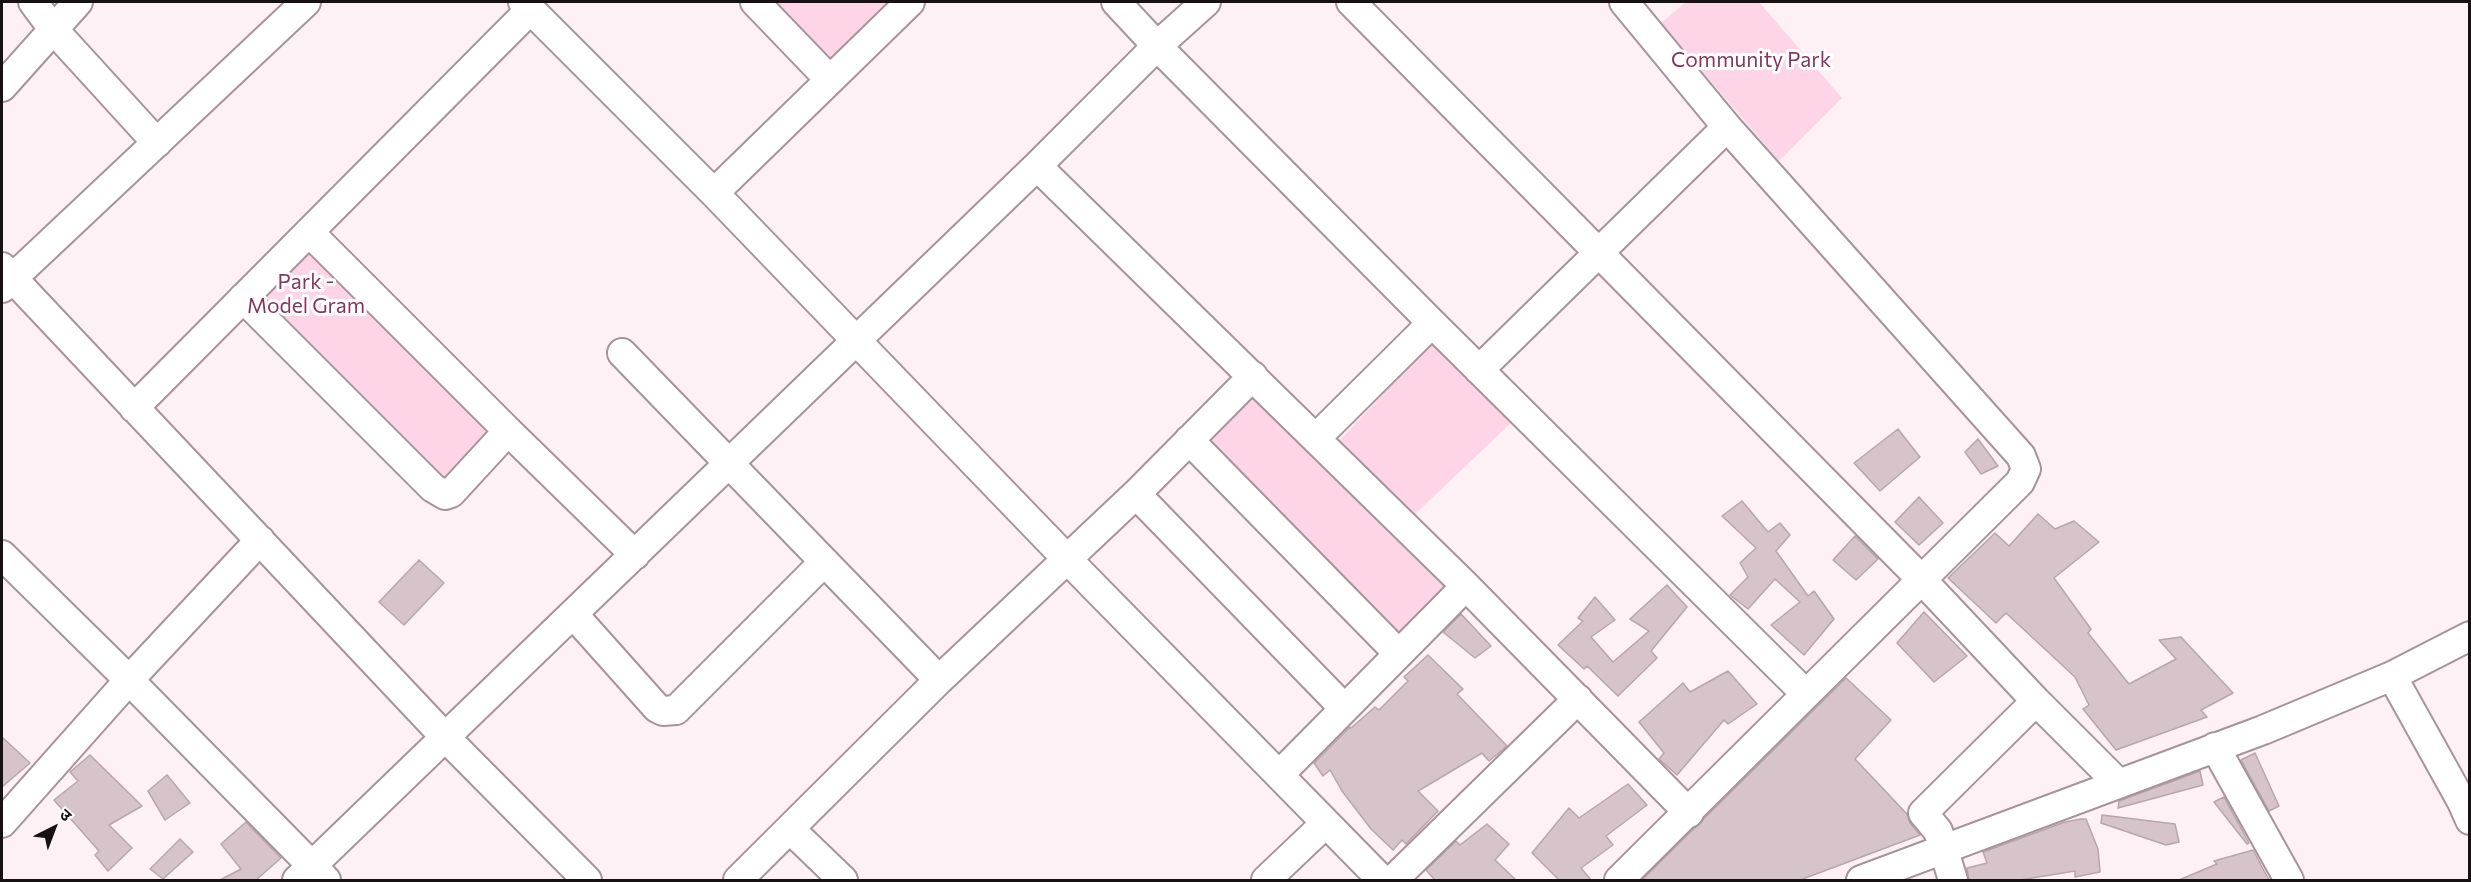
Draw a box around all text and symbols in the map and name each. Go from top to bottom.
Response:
park label: Community Park [1671,47,1831,73]
park label: Park - Model Gram [247,269,365,319]
north arrow [24,798,84,858]
text: उ [57,804,76,824]

